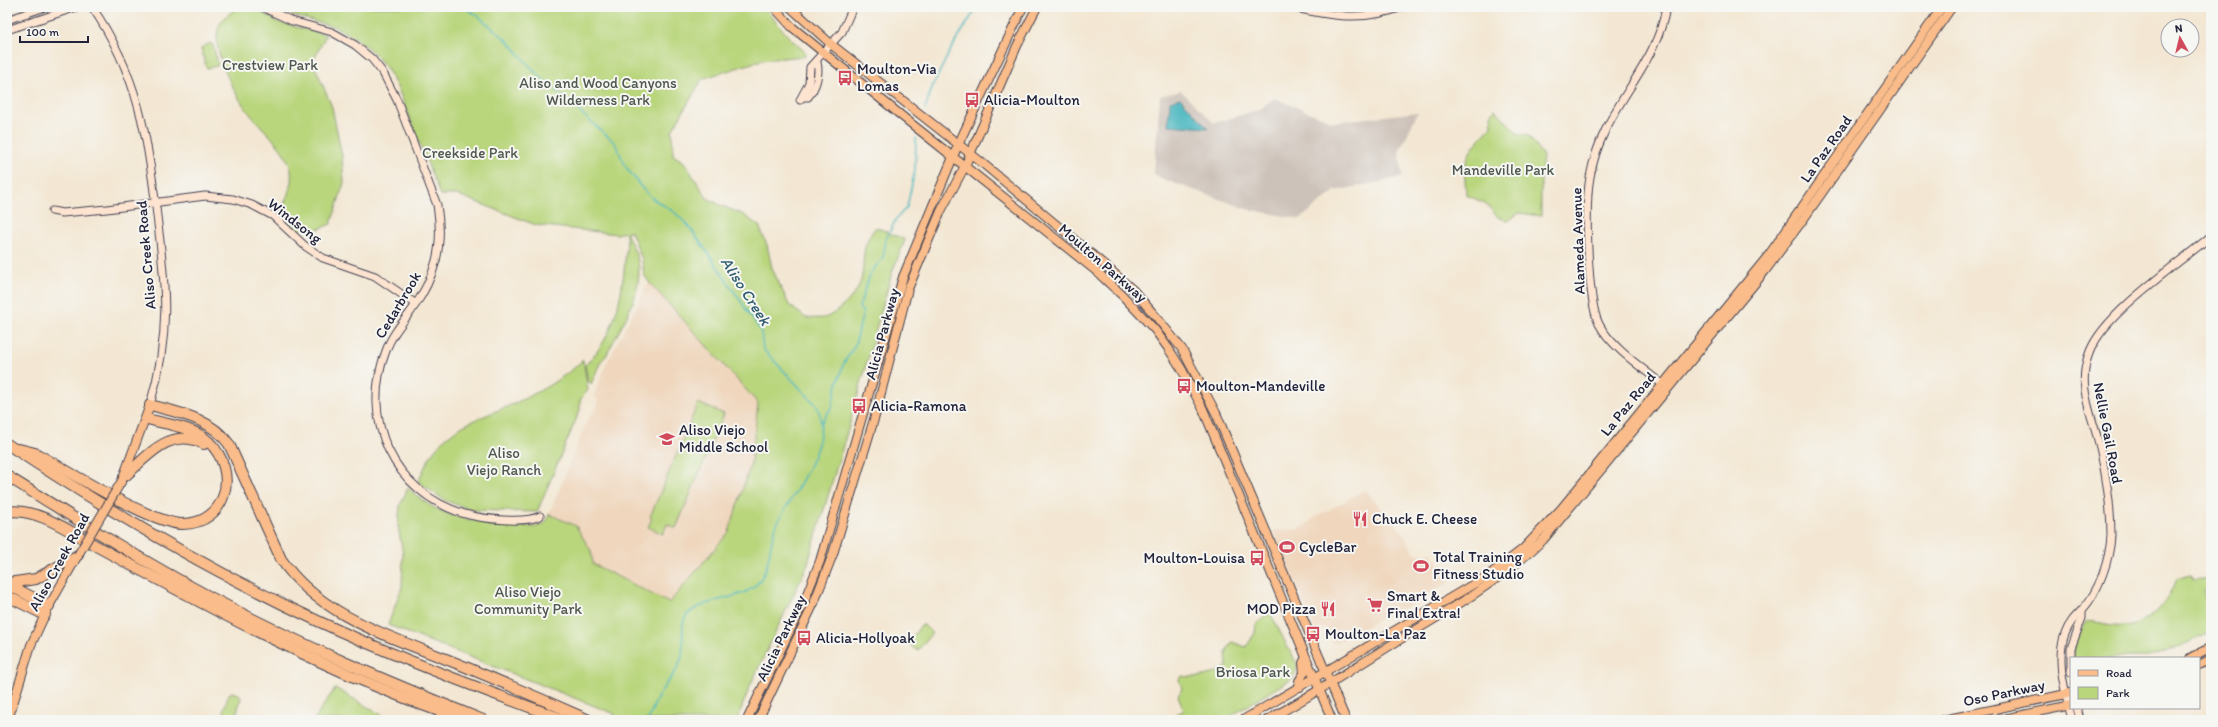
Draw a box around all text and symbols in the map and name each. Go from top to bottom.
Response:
scale bar [20,18,88,44]
north arrow [2160,18,2200,58]
text: N [2174,22,2183,36]
text: 100 m [26,25,59,39]
park label: Crestview Park [222,56,318,74]
place label: Moulton-Via Lomas [857,60,937,95]
bus stop icon: Moulton-Via Lomas [836,69,854,87]
park label: Aliso and Wood Canyons Wilderness Park [519,74,677,109]
bus stop icon: Alicia-Moulton [963,91,981,109]
place label: Alicia-Moulton [984,91,1080,109]
street label: La Paz Road [1796,112,1856,186]
park label: Creekside Park [422,144,518,162]
park label: Mandeville Park [1452,161,1555,179]
street label: Alameda Avenue [1567,187,1589,295]
street label: Windsong [264,194,326,248]
street label: Aliso Creek Road [132,200,160,310]
street label: Moulton Parkway [1055,220,1151,306]
water label: Aliso Creek [717,253,776,329]
street label: Cedarbrook [371,268,425,342]
street label: Alicia Parkway [861,286,903,382]
street label: La Paz Road [1597,368,1659,440]
bus stop icon: Moulton-Mandeville [1175,377,1193,395]
place label: Moulton-Mandeville [1196,377,1325,395]
street label: Nellie Gail Road [2089,381,2127,485]
bus stop icon: Alicia-Ramona [850,397,868,415]
place label: Alicia-Ramona [871,397,967,415]
place label: Aliso Viejo Middle School [679,421,769,456]
school or university icon: Aliso Viejo Middle School [658,430,676,448]
park label: Aliso Viejo Ranch [467,444,541,479]
street label: Aliso Creek Road [25,510,93,614]
restaurant icon: Chuck E. Cheese [1351,510,1369,528]
place label: Chuck E. Cheese [1372,510,1477,528]
sports icon: CycleBar [1278,538,1296,556]
place label: CycleBar [1299,538,1357,556]
place label: Total Training Fitness Studio [1433,548,1524,583]
place label: Moulton-Louisa [1144,549,1245,567]
bus stop icon: Moulton-Louisa [1248,549,1266,567]
sports icon: Total Training Fitness Studio [1412,557,1430,575]
park label: Aliso Viejo Community Park [474,583,582,618]
place label: Smart & Final Extra! [1387,587,1461,622]
street label: Alicia Parkway [752,592,810,684]
supermarket icon: Smart & Final Extra! [1366,596,1384,614]
place label: MOD Pizza [1247,600,1317,618]
restaurant icon: MOD Pizza [1319,600,1337,618]
bus stop icon: Moulton-La Paz [1304,625,1322,643]
place label: Moulton-La Paz [1325,625,1426,643]
bus stop icon: Alicia-Hollyoak [795,629,813,647]
place label: Alicia-Hollyoak [816,629,915,647]
legend [2070,657,2200,709]
park label: Briosa Park [1216,663,1291,681]
text: Road [2106,666,2132,680]
street label: Oso Parkway [1962,676,2046,710]
text: Park [2106,686,2130,700]

